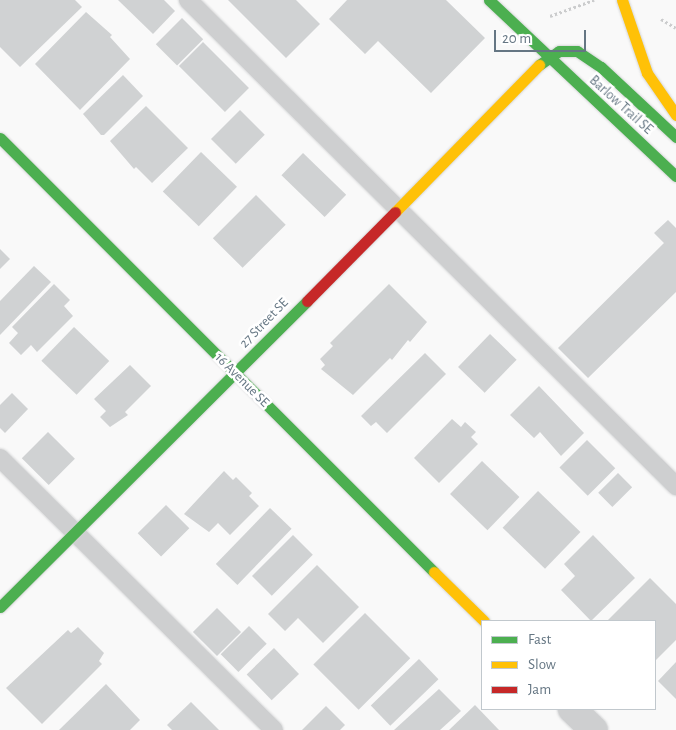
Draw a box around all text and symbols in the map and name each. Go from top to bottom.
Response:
scale bar [496,20,588,52]
text: 20 m [502,31,531,46]
street label: Barlow Trail SE [586,72,656,138]
street label: 27 Street SE [236,294,292,352]
street label: 16 Avenue SE [211,349,273,411]
legend [481,620,656,710]
text: Fast [528,632,551,647]
text: Slow [528,657,556,672]
text: Jam [528,682,551,697]

